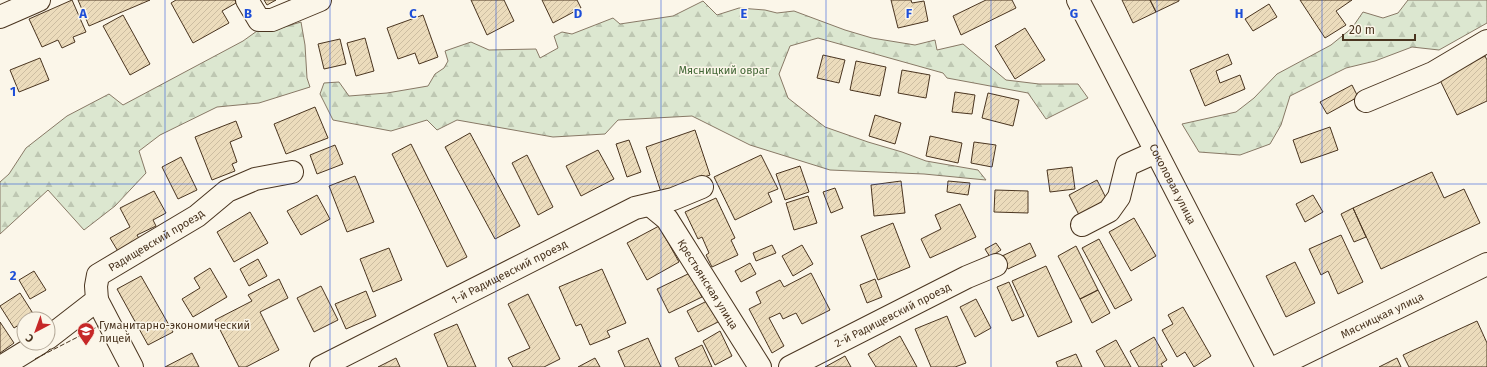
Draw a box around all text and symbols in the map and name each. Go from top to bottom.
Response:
text: A [78,6,87,21]
text: B [244,6,252,21]
text: C [409,6,417,21]
text: D [574,6,583,21]
text: E [741,6,748,21]
text: F [906,6,913,21]
text: G [1070,6,1078,21]
text: H [1235,6,1243,21]
scale bar [1343,16,1415,42]
text: 20 m [1349,23,1375,37]
park label: Мясницкий овраг [678,64,770,77]
text: 1 [10,84,16,99]
street label: Соколовая улица [1146,142,1198,227]
street label: Радищевский проезд [106,207,207,274]
street label: 1-й Радищевский проезд [449,237,569,307]
street label: Крестьянская улица [674,237,741,332]
text: 2 [10,268,17,283]
street label: 2-й Радищевский проезд [832,280,953,350]
street label: Мясницкая улица [1339,290,1426,341]
north arrow [16,311,56,351]
place label: Гуманитарно-экономический лицей [99,319,250,345]
school or university icon: Гуманитарно-экономический лицей [76,321,96,346]
text: С [23,331,36,345]

